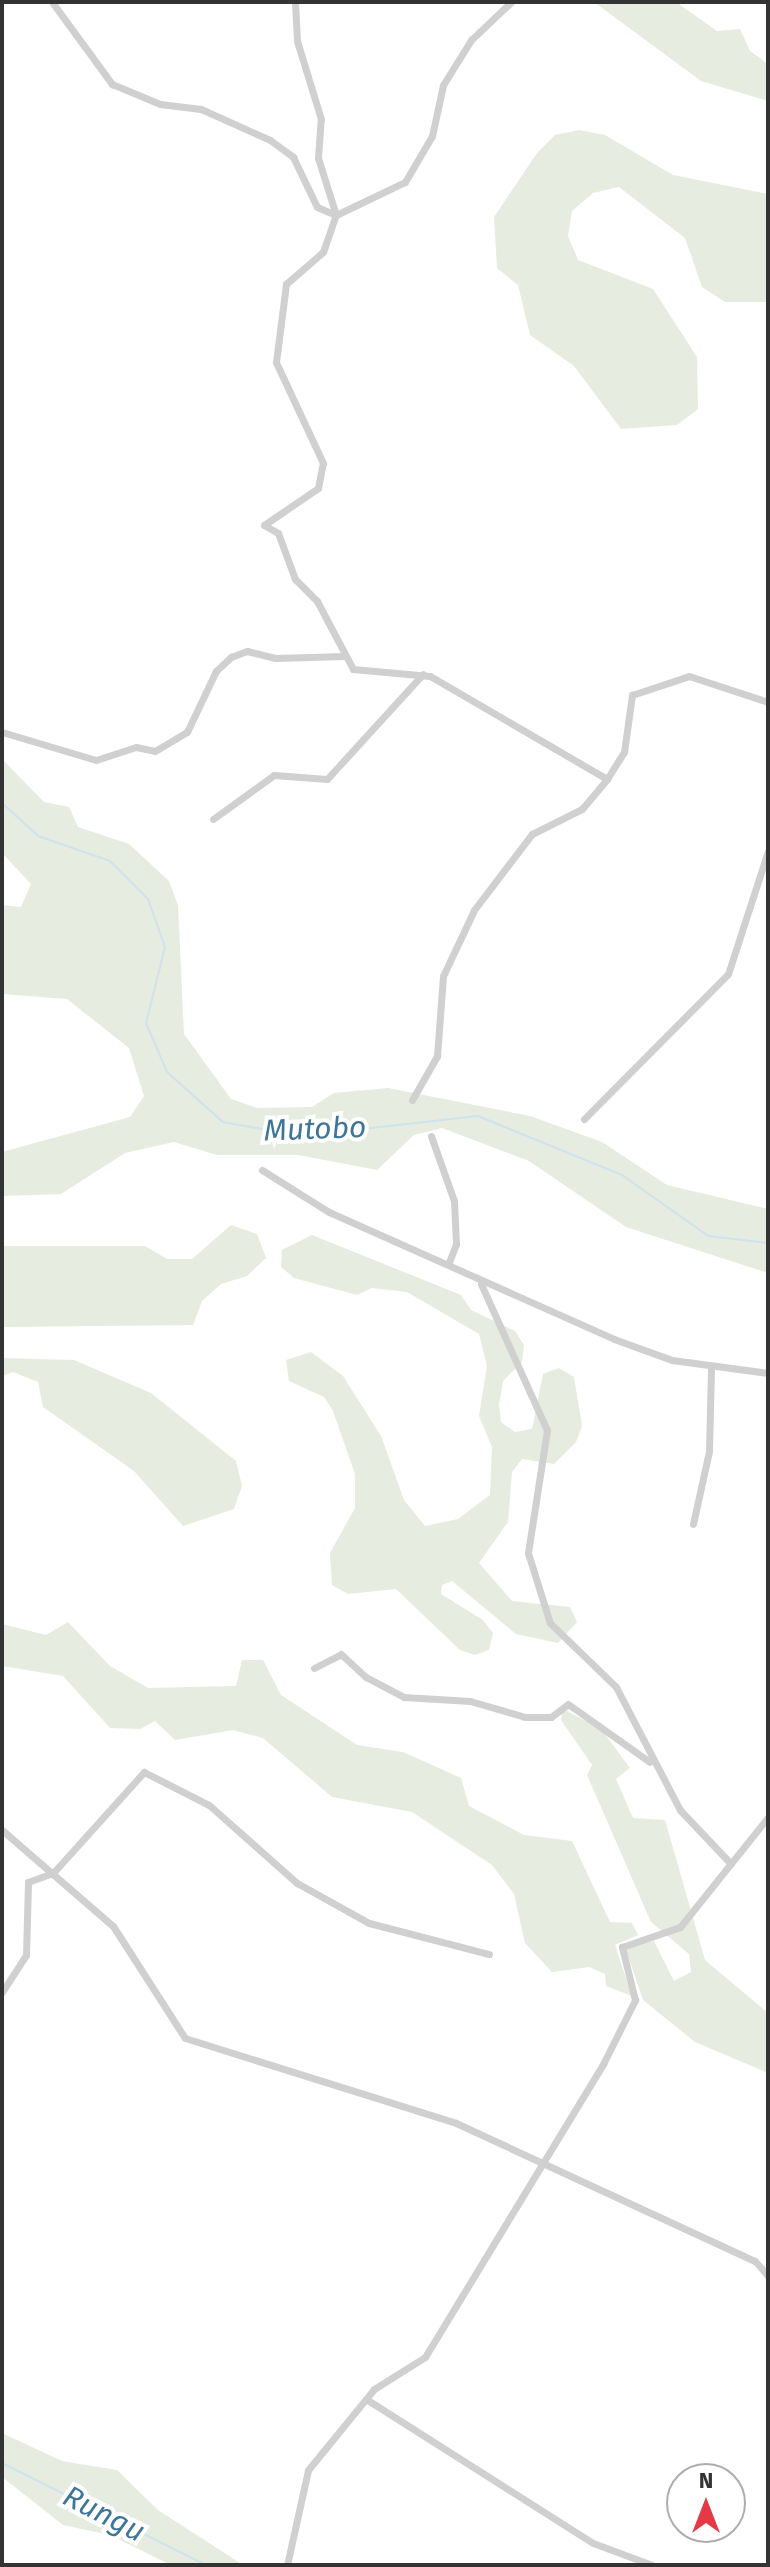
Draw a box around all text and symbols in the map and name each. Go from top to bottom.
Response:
water label: Mutobo [263,1109,367,1149]
north arrow [666,2463,746,2543]
text: N [699,2467,713,2494]
water label: Rungu [57,2478,151,2550]

